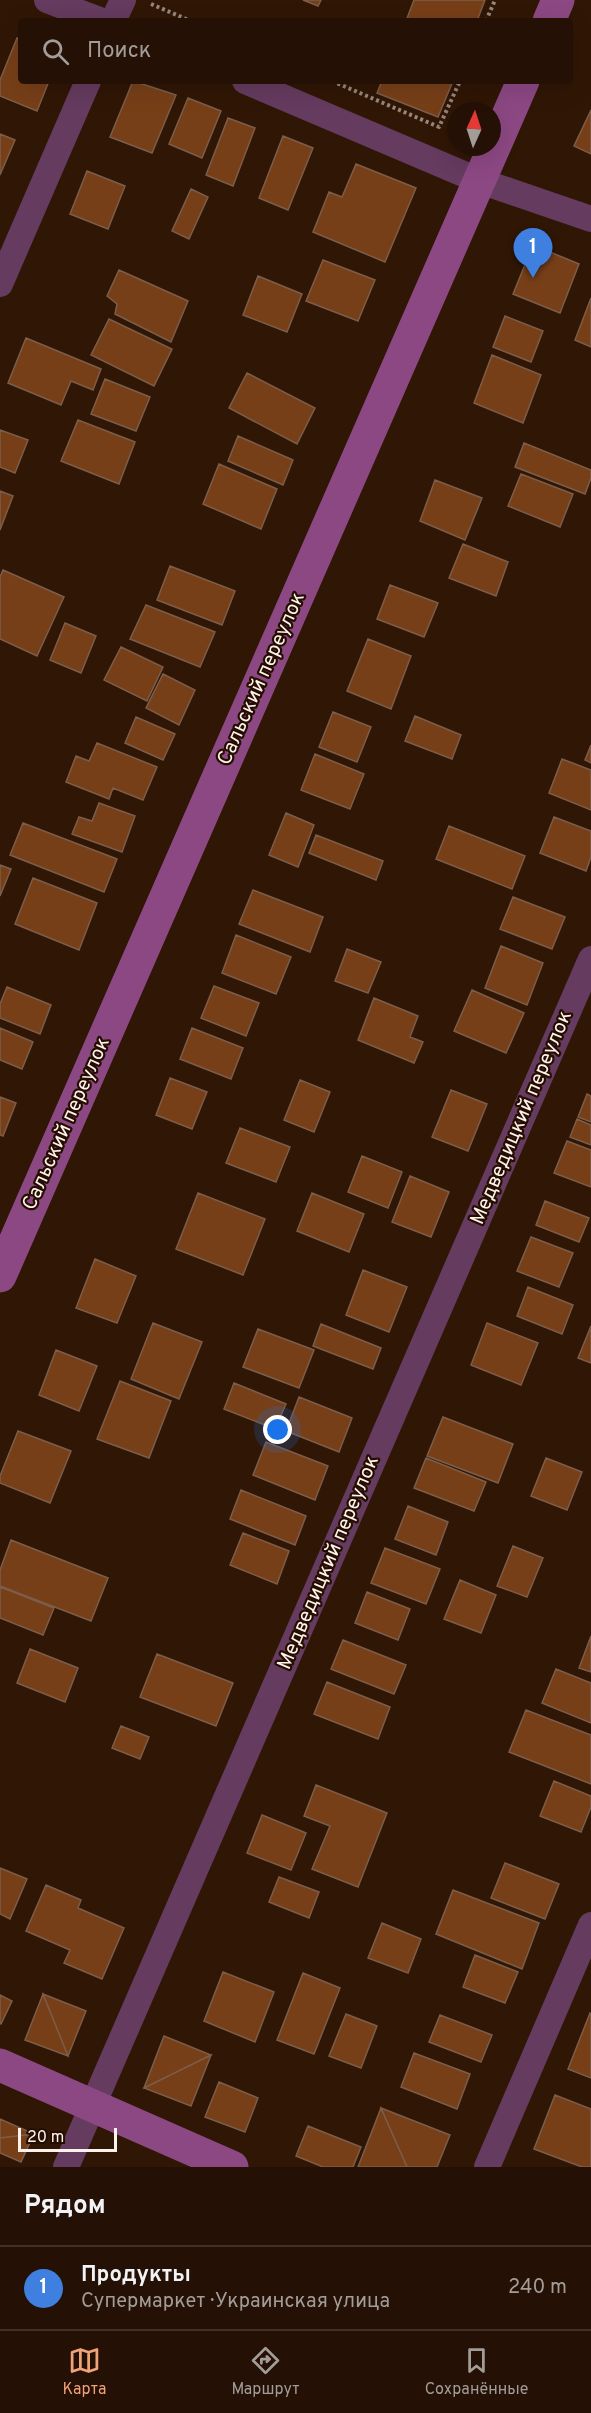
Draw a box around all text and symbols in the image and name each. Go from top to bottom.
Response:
search box [18,18,573,84]
icon: search [39,35,72,68]
text: Поиск [87,38,151,65]
north arrow [447,102,501,156]
pin: 1 [514,228,552,278]
street label: Сальский переулок [212,588,312,770]
street label: Медведицкий переулок [465,1007,579,1229]
street label: Сальский переулок [17,1033,117,1215]
your location [263,1415,292,1444]
street label: Медведицкий переулок [272,1452,386,1674]
scale bar [18,2125,117,2152]
text: 20 m [27,2128,64,2148]
text: Рядом [24,2190,106,2223]
text: Продукты [81,2262,191,2289]
text: 1 [40,2275,48,2301]
text: 240 m [508,2275,567,2301]
text: Супермаркет · Украинская улица [81,2289,390,2315]
tab: Карта [63,2344,106,2400]
tab: Маршрут [231,2344,300,2400]
tab: Сохранённые [425,2344,528,2400]

